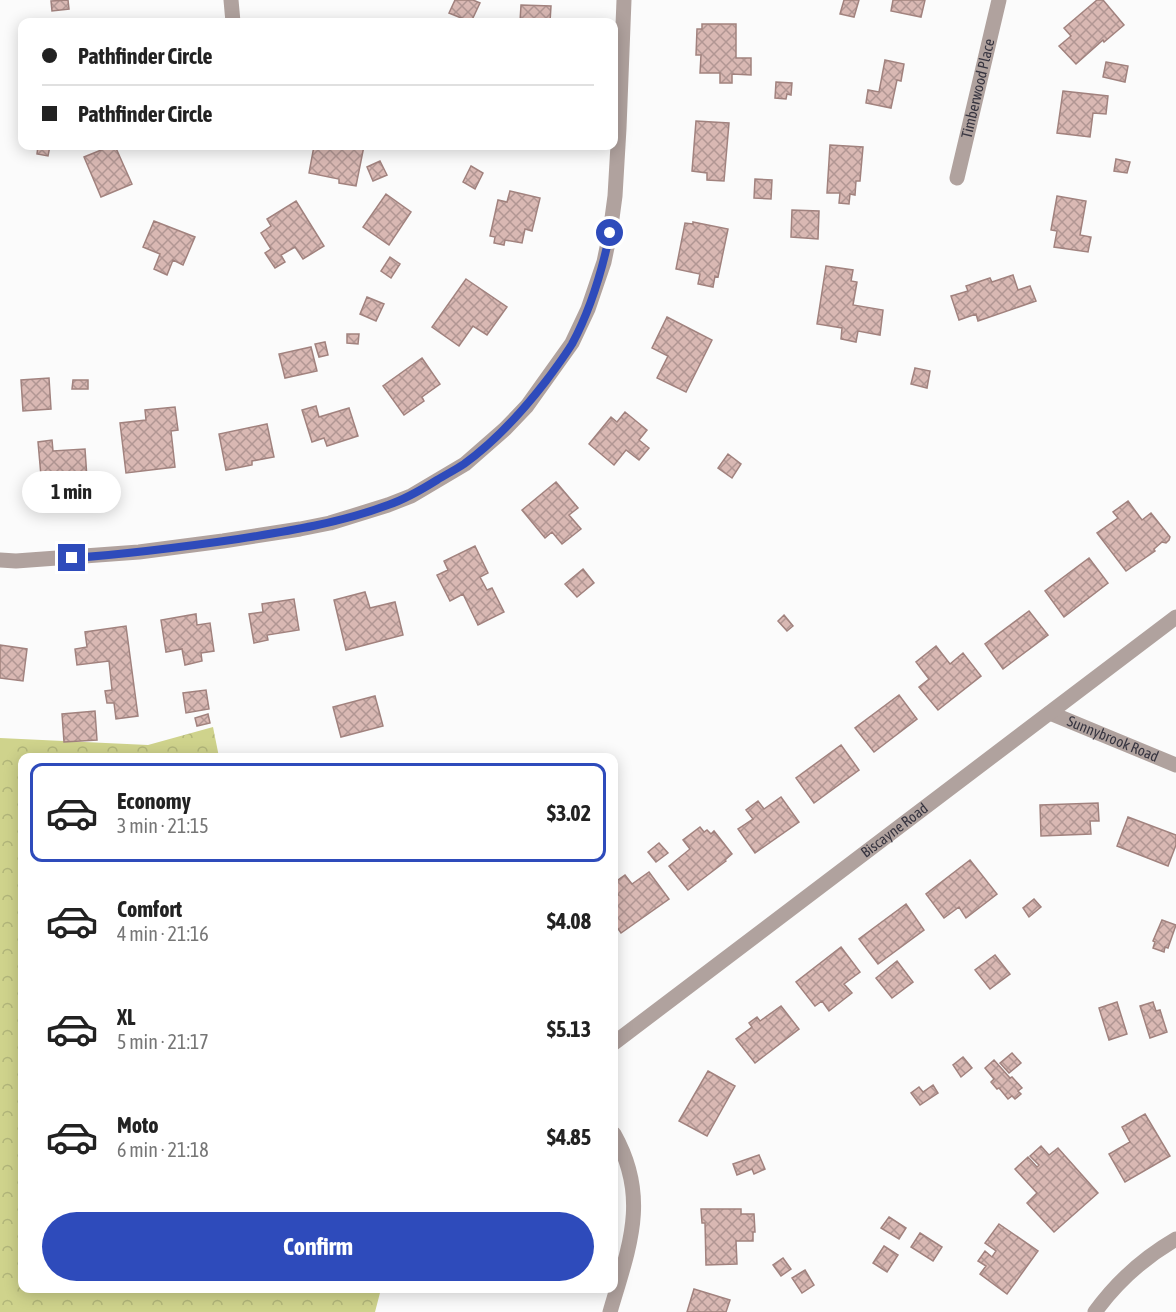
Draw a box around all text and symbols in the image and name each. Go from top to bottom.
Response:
street label: Timberwood Place [958,37,998,140]
text: Pathfinder Circle [78,43,213,69]
text: Pathfinder Circle [78,101,213,127]
route start [596,219,623,246]
callout: 1 min [22,471,122,513]
text: 1 min [51,480,92,503]
route end [58,544,85,571]
street label: Sunnybrook Road [1065,712,1161,765]
icon: car [45,786,99,840]
text: Economy [117,788,191,814]
street label: Biscayne Road [857,799,931,861]
text: $3.02 [547,800,591,826]
text: 3 min · 21:15 [117,814,209,837]
icon: car [45,894,99,948]
text: Comfort [117,896,182,922]
text: $4.08 [547,908,591,934]
text: 4 min · 21:16 [117,922,209,945]
icon: car [45,1002,99,1056]
text: XL [117,1004,135,1030]
text: $5.13 [547,1016,591,1042]
text: 5 min · 21:17 [117,1030,209,1053]
icon: car [45,1110,99,1164]
text: Moto [117,1112,159,1138]
text: $4.85 [547,1124,591,1150]
text: 6 min · 21:18 [117,1138,209,1161]
button: Confirm [42,1212,594,1281]

